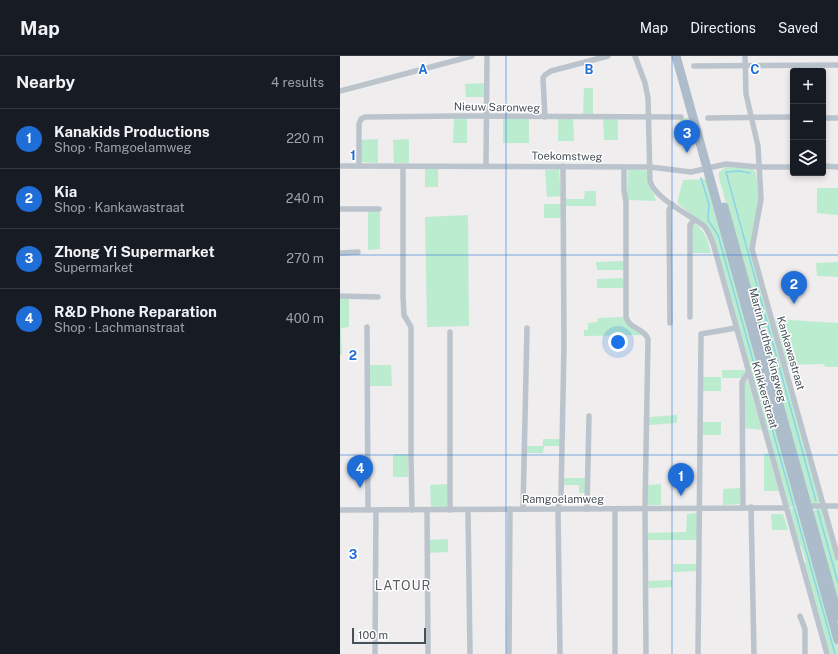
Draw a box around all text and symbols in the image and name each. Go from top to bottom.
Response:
text: Map [20,17,60,39]
text: Map [640,20,668,36]
text: Directions [690,20,756,36]
text: Saved [778,20,818,36]
text: A [418,62,428,77]
text: B [585,62,594,77]
text: C [750,62,760,77]
map controls [790,68,826,176]
button: + [790,68,826,104]
text: Nearby [16,72,75,92]
text: 4 results [271,75,324,90]
street label: Nieuw Saronweg [454,100,540,114]
button: − [790,104,826,140]
pin: 3 [674,120,700,153]
text: Kanakids Productions [54,123,210,140]
text: 1 [26,131,32,146]
text: 220 m [286,131,324,146]
text: Shop · Ramgoelamweg [54,140,192,155]
button: layers [790,140,826,176]
text: 1 [350,148,356,163]
street label: Toekomstweg [531,149,603,163]
text: Kia [54,183,77,200]
text: 2 [25,191,33,206]
text: 240 m [286,191,324,206]
text: Shop · Kankawastraat [54,200,185,215]
text: Zhong Yi Supermarket [54,243,215,260]
text: 3 [25,251,33,266]
text: 270 m [286,251,324,266]
text: Supermarket [54,260,133,275]
pin: 2 [781,271,807,304]
street label: Martin Luther Kingweg [747,287,789,403]
text: R&D Phone Reparation [54,303,217,320]
text: 4 [25,311,33,326]
text: 400 m [286,311,324,326]
street label: Kankawastraat [775,315,807,391]
text: Shop · Lachmanstraat [54,320,185,335]
your location [608,332,628,352]
text: 2 [349,348,357,363]
street label: Knikkerstraat [750,360,780,430]
pin: 4 [347,455,373,488]
pin: 1 [668,463,694,496]
street label: Ramgoelamweg [522,493,604,505]
text: 3 [349,547,358,562]
district label: LATOUR [375,578,431,593]
scale bar [352,626,426,645]
text: 100 m [358,629,388,641]

